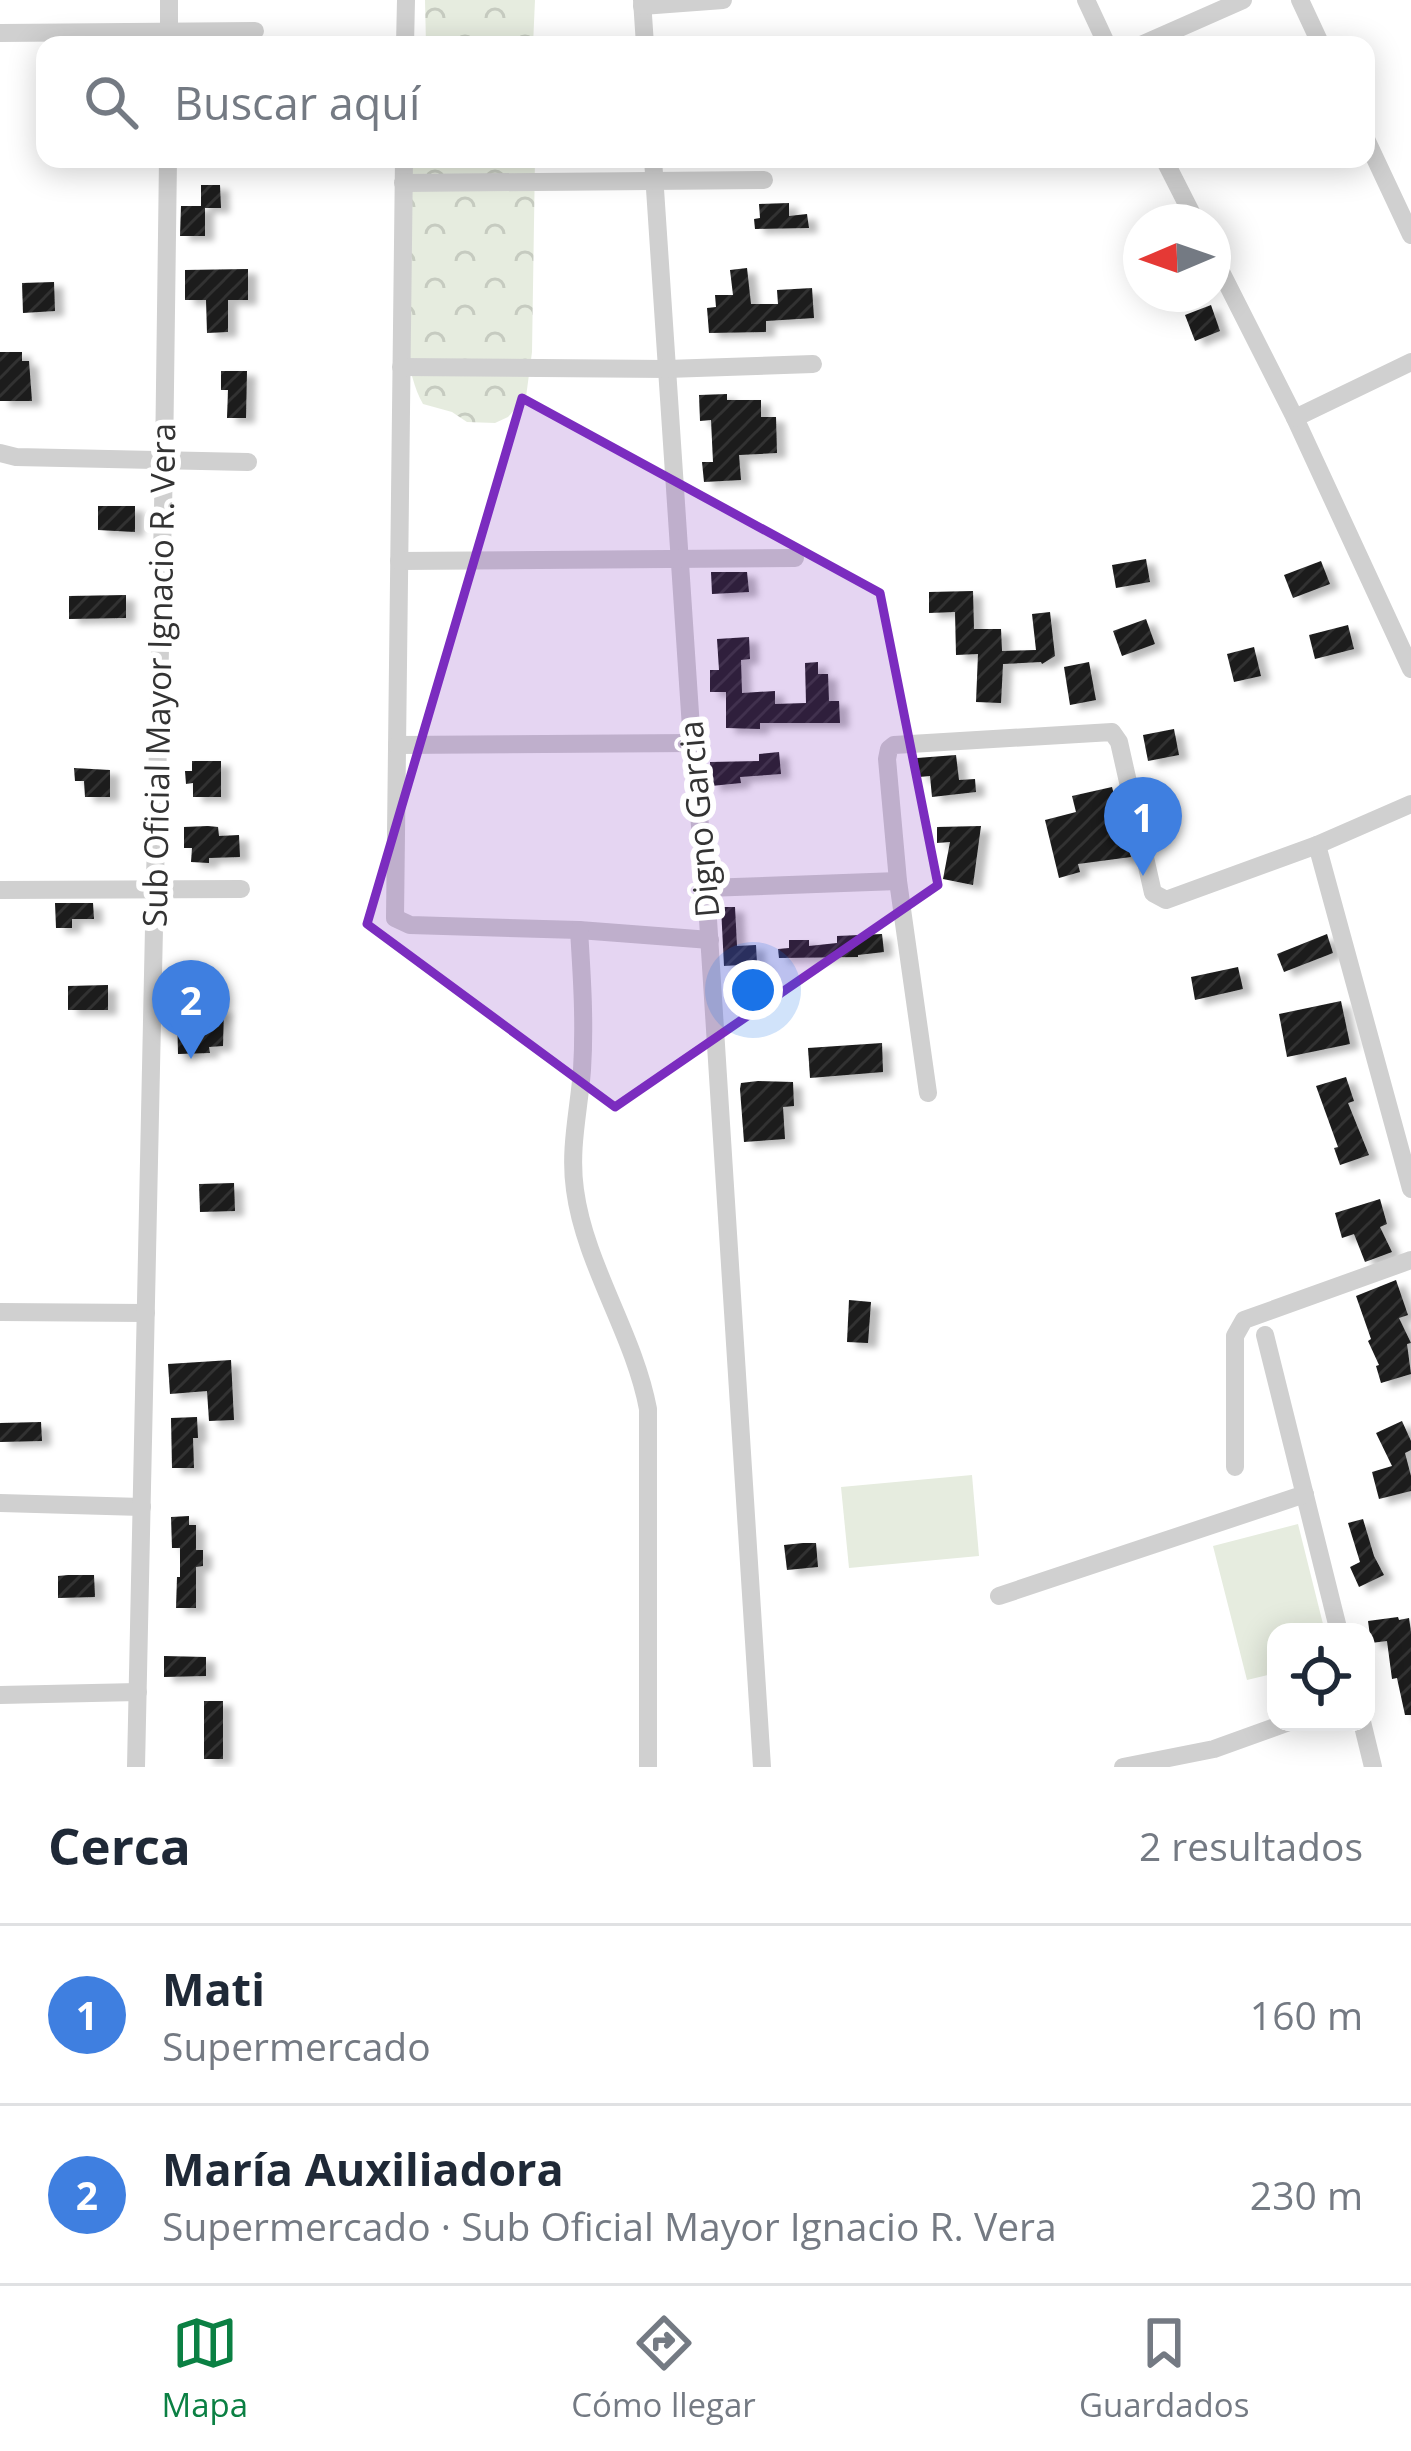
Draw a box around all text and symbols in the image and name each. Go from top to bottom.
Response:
search box [36,36,1375,168]
icon: search [78,69,144,135]
text: Buscar aquí [174,72,420,133]
north arrow [1123,204,1231,312]
street label: Sub Oficial Mayor Ignacio R. Vera [132,423,185,927]
street label: Digno Garcia [667,719,730,919]
pin: 1 [1104,777,1182,876]
pin: 2 [152,960,230,1059]
your location [723,960,783,1020]
map controls [1267,1623,1375,1731]
button: locate [1267,1623,1375,1731]
text: Cerca [48,1810,191,1880]
text: 2 resultados [1139,1819,1363,1872]
text: Mati [162,1958,265,2019]
text: 1 [76,1988,98,2041]
text: 160 m [1250,1988,1363,2041]
text: Supermercado [162,2019,431,2072]
text: María Auxiliadora [162,2138,564,2199]
text: 2 [76,2168,98,2221]
text: 230 m [1250,2168,1363,2221]
text: Supermercado · Sub Oficial Mayor Ignacio R. Vera [162,2199,1057,2252]
tab: Mapa [162,2310,248,2427]
tab: Cómo llegar [571,2310,756,2427]
tab: Guardados [1079,2310,1249,2427]

